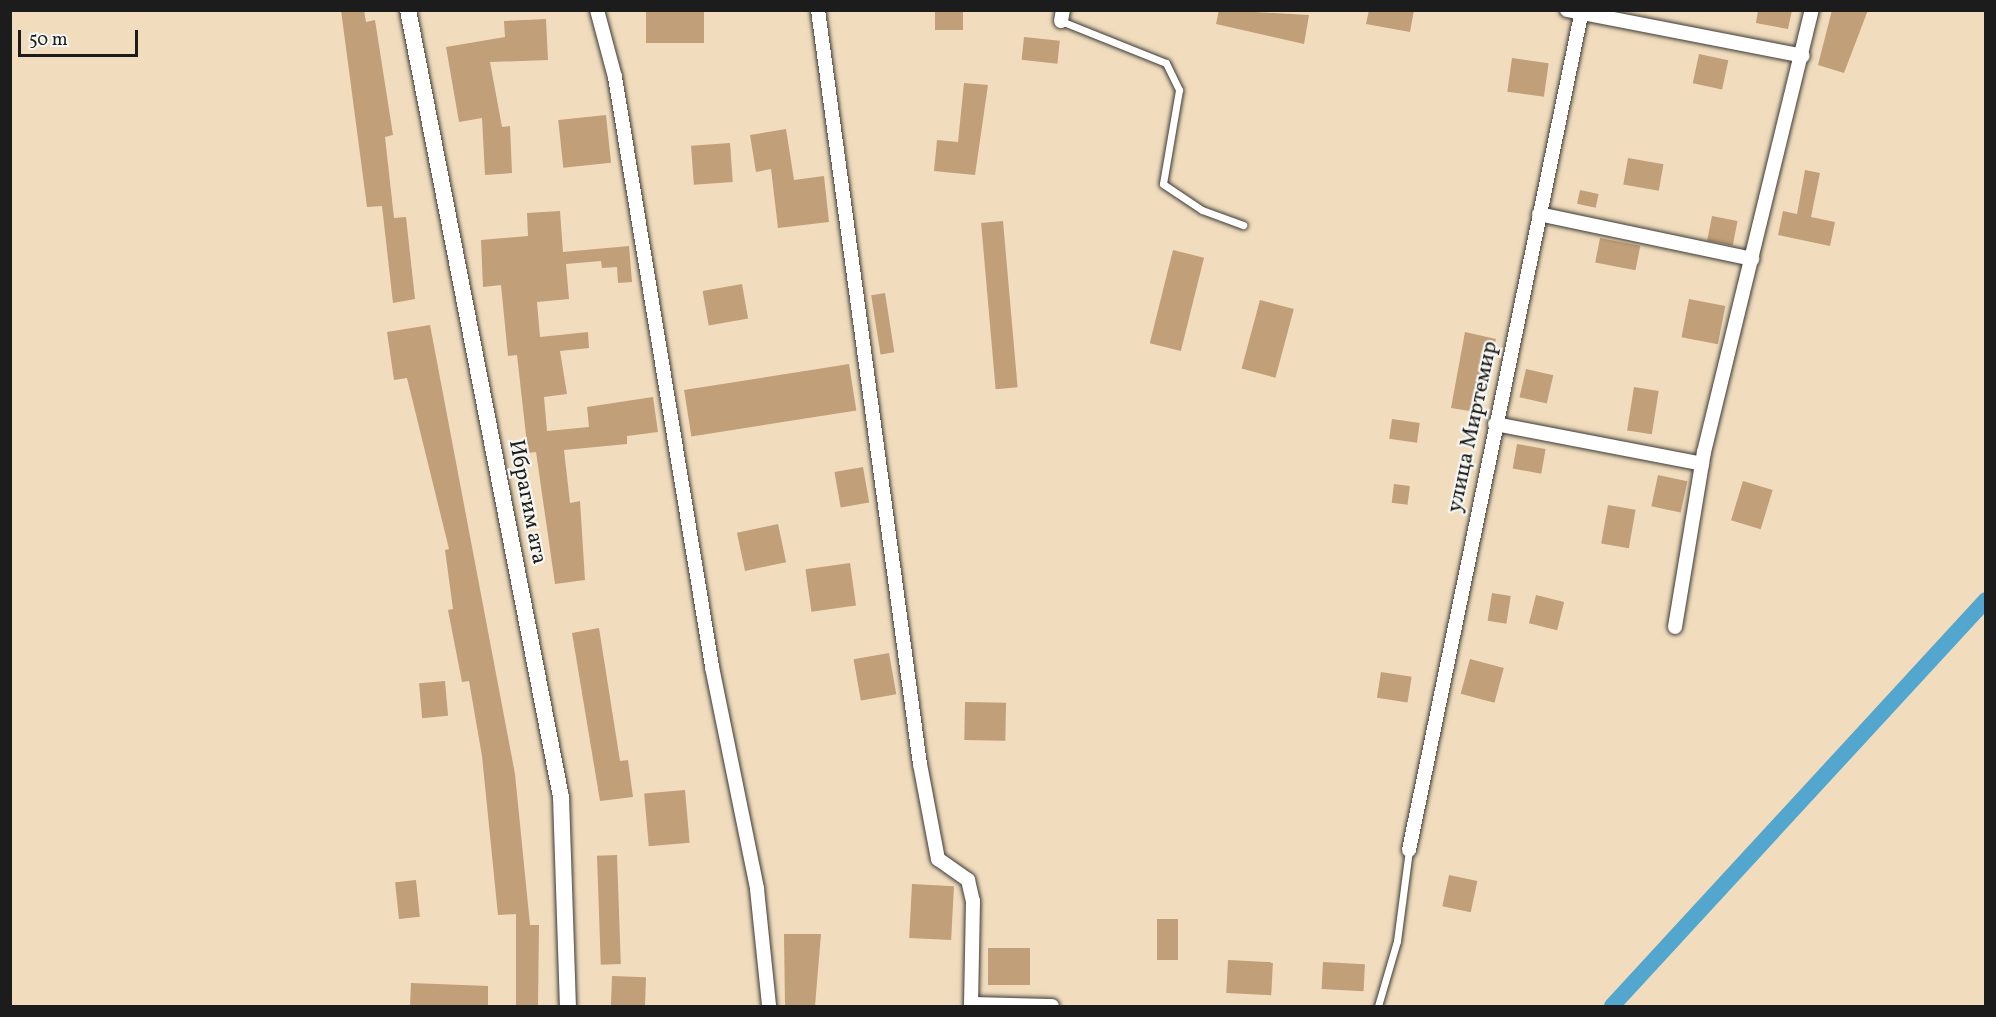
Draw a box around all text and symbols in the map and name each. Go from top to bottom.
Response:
scale bar [21,18,141,56]
text: 50 m [29,28,68,53]
street label: улица Миртемир [1442,339,1504,515]
street label: Ибрагим ата [502,438,552,566]

